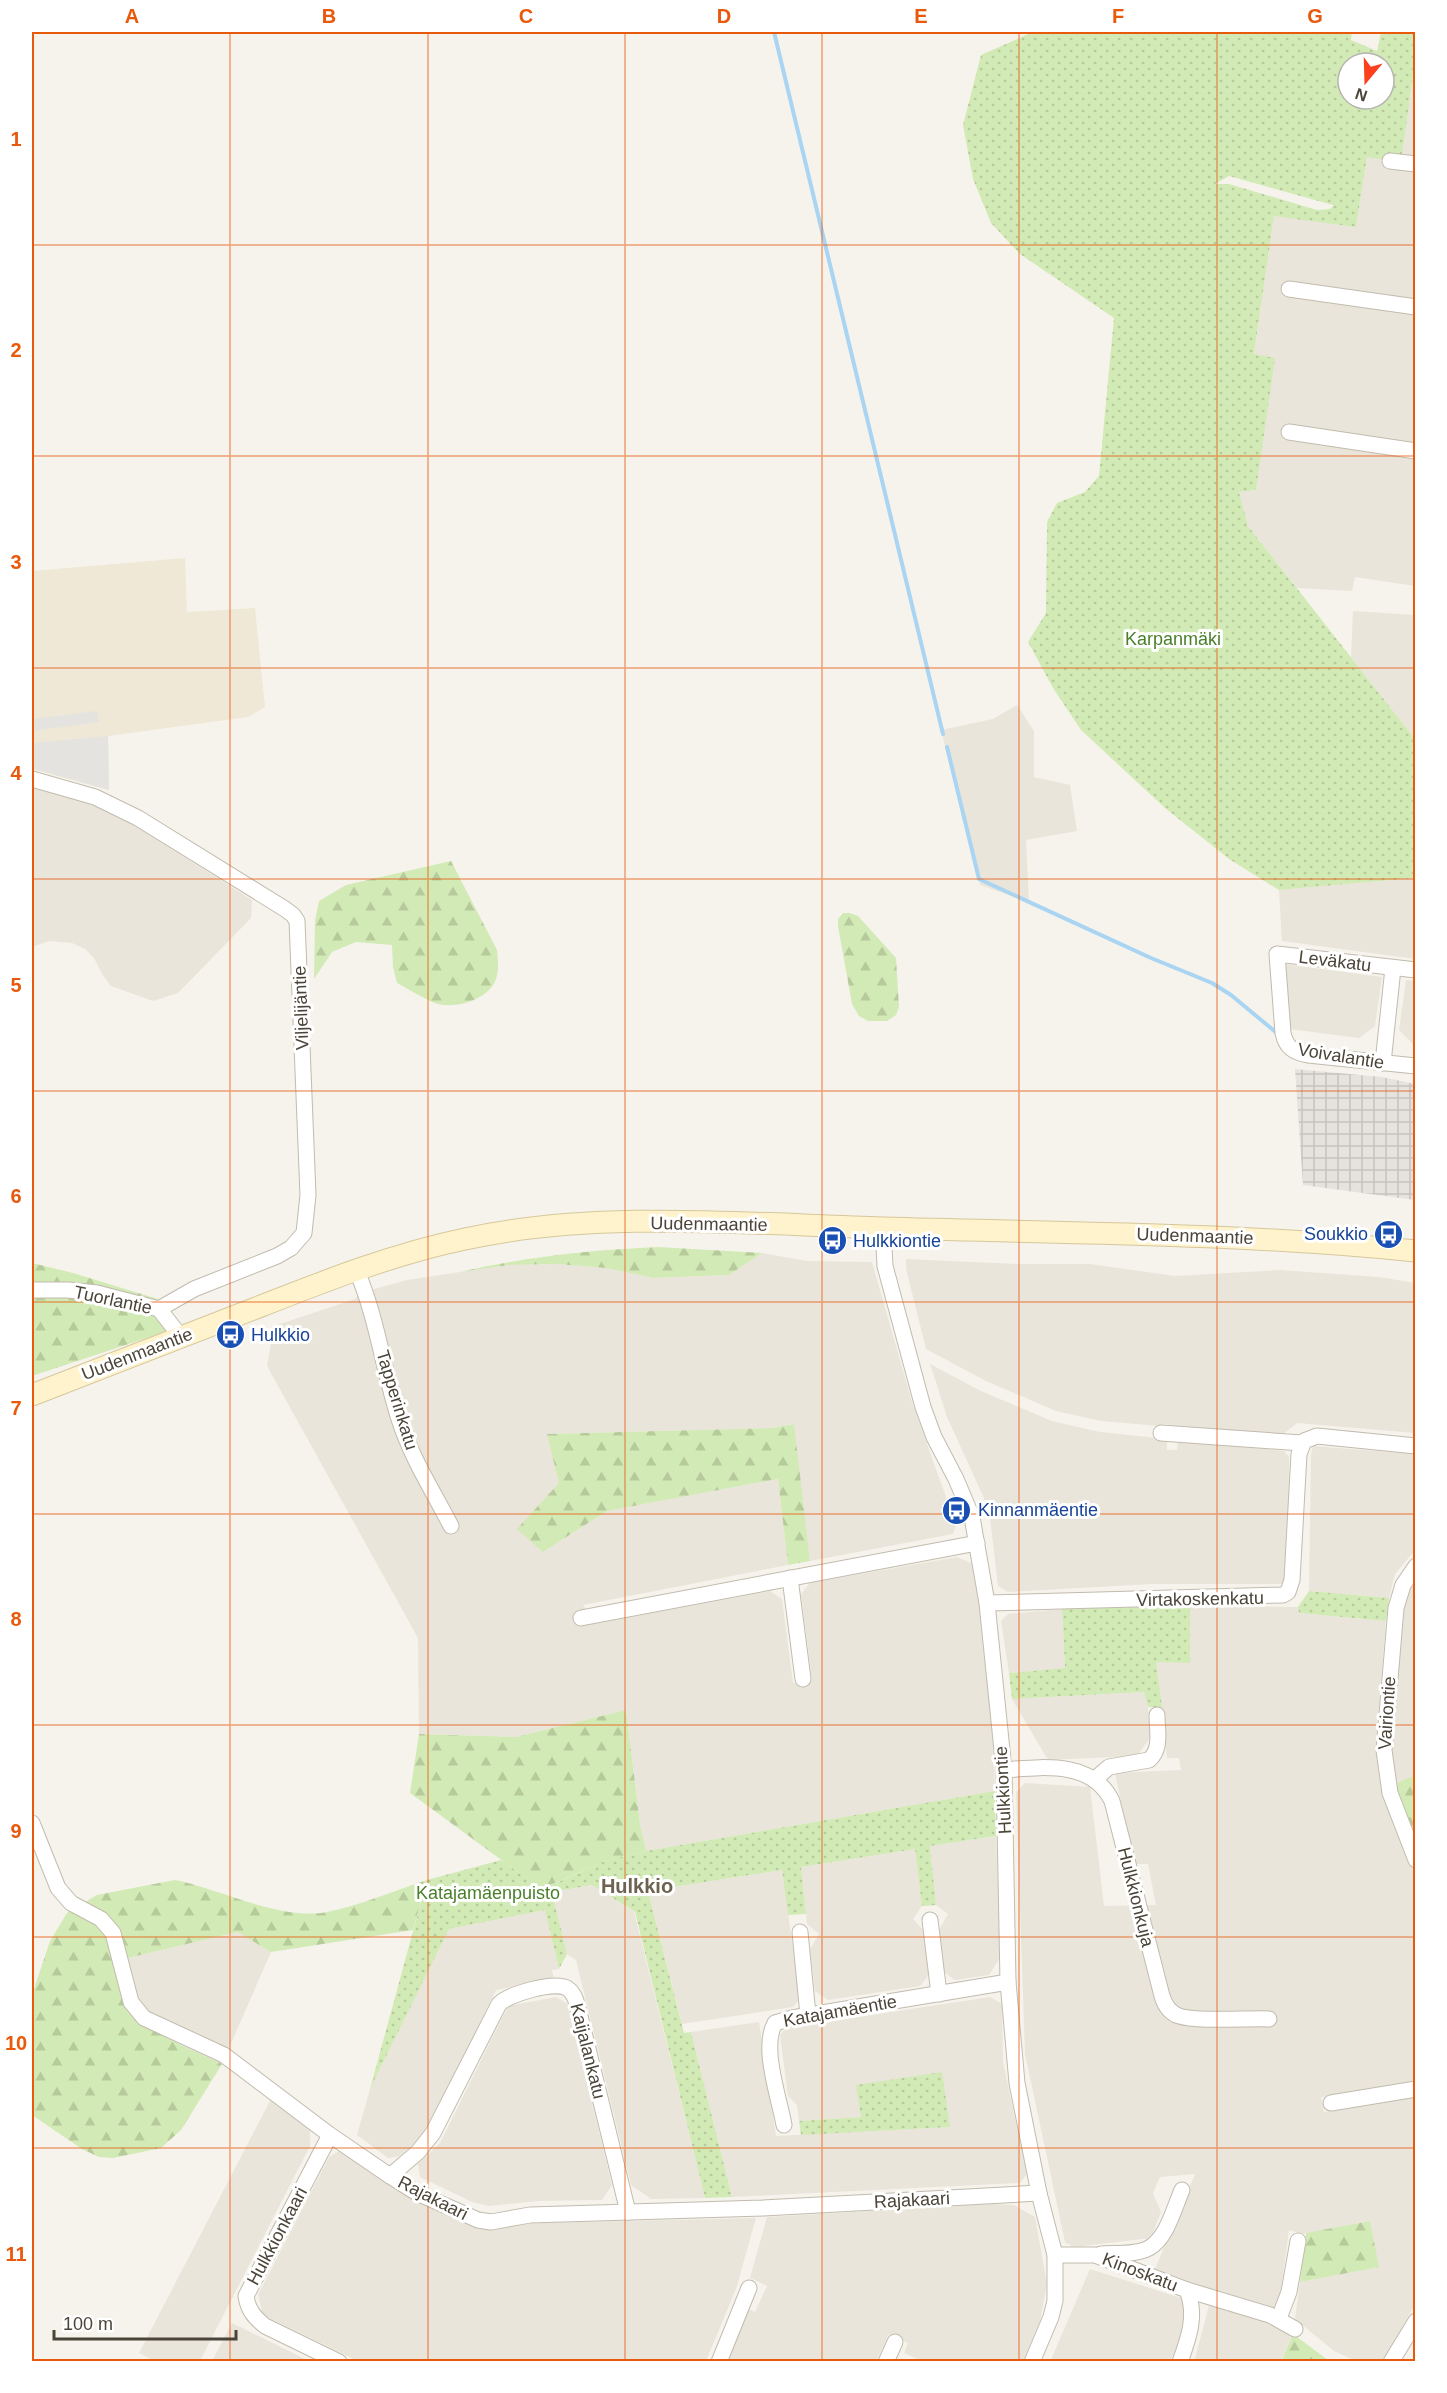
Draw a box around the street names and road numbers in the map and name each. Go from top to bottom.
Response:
street label: Leväkatu [1298,947,1372,975]
street label: Viljelijäntie [290,965,312,1051]
street label: Voivalantie [1296,1039,1386,1073]
street label: Uudenmaantie [650,1213,768,1235]
street label: Uudenmaantie [1136,1224,1254,1248]
street label: Tuorlantie [72,1282,154,1318]
street label: Uudenmaantie [79,1324,195,1384]
street label: Tapperinkatu [372,1348,422,1452]
street label: Virtakoskenkatu [1136,1588,1264,1610]
street label: Vairiontie [1374,1676,1400,1750]
street label: Hulkkiontie [991,1746,1015,1834]
street label: Hulkkionkuja [1114,1845,1158,1950]
street label: Katajamäentie [782,1991,898,2031]
street label: Kaijalankatu [566,2001,610,2101]
street label: Rajakaari [395,2172,471,2224]
street label: Hulkkionkaari [243,2184,311,2288]
street label: Rajakaari [874,2188,950,2212]
street label: Kinoskatu [1100,2248,1180,2296]

